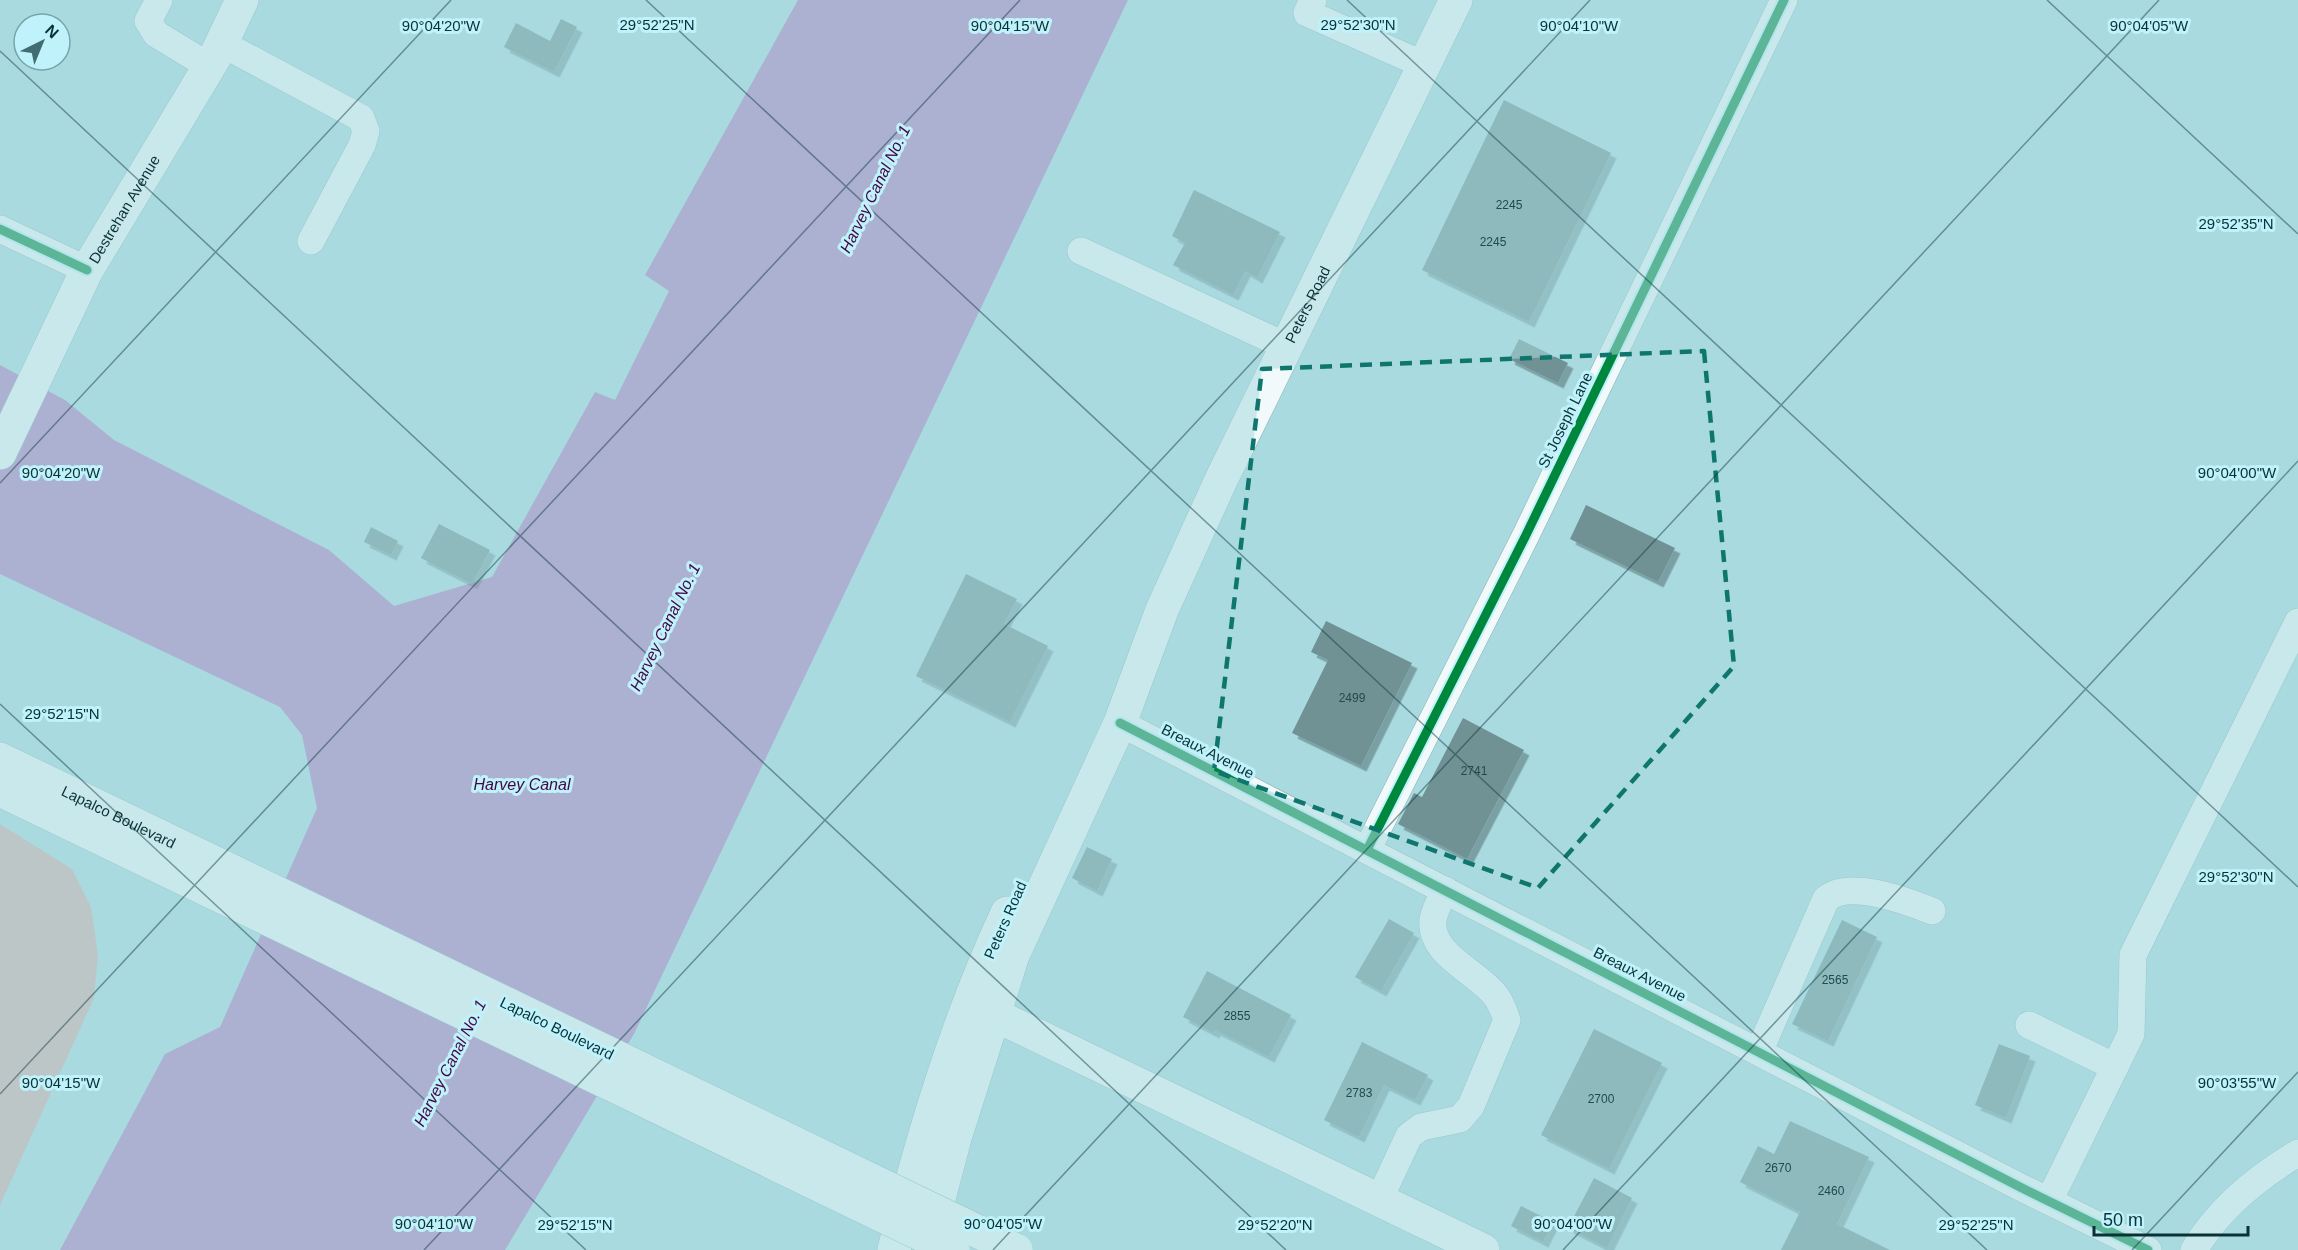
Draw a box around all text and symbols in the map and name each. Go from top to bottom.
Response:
north arrow [12,12,72,72]
text: 29°52'25"N [619,16,695,33]
text: 29°52'30"N [1320,16,1396,33]
text: 90°04'20"W [402,17,481,34]
text: 90°04'15"W [971,17,1050,34]
text: 90°04'10"W [1540,17,1619,34]
text: 90°04'05"W [2110,17,2189,34]
text: N [42,21,62,42]
water label: Harvey Canal No. 1 [837,123,913,255]
street label: Destrehan Avenue [85,152,163,266]
house number: 2245 [1496,198,1523,212]
text: 29°52'35"N [2198,215,2274,232]
house number: 2245 [1480,235,1507,249]
street label: Peters Road [1281,263,1333,345]
street label: St Joseph Lane [1535,369,1595,471]
text: 90°04'20"W [22,464,101,481]
text: 90°04'00"W [2198,464,2277,481]
water label: Harvey Canal No. 1 [627,561,703,693]
house number: 2499 [1339,691,1366,705]
text: 29°52'15"N [24,705,100,722]
street label: Breaux Avenue [1159,720,1257,782]
house number: 2741 [1461,764,1488,778]
water label: Harvey Canal [474,776,571,793]
street label: Lapalco Boulevard [59,782,179,851]
text: 29°52'30"N [2198,868,2274,885]
street label: Peters Road [980,878,1030,962]
street label: Breaux Avenue [1591,943,1689,1005]
house number: 2565 [1822,973,1849,987]
street label: Lapalco Boulevard [497,993,617,1063]
water label: Harvey Canal No. 1 [411,997,489,1129]
house number: 2855 [1224,1009,1251,1023]
text: 90°04'15"W [22,1074,101,1091]
text: 90°03'55"W [2198,1074,2277,1091]
house number: 2783 [1346,1086,1373,1100]
house number: 2700 [1588,1092,1615,1106]
house number: 2670 [1765,1161,1792,1175]
house number: 2460 [1818,1184,1845,1198]
scale bar [2094,1199,2248,1237]
text: 50 m [2103,1210,2143,1230]
text: 90°04'10"W [395,1215,474,1232]
text: 90°04'05"W [964,1215,1043,1232]
text: 90°04'00"W [1534,1215,1613,1232]
text: 29°52'15"N [537,1216,613,1233]
text: 29°52'20"N [1237,1216,1313,1233]
text: 29°52'25"N [1938,1216,2014,1233]

